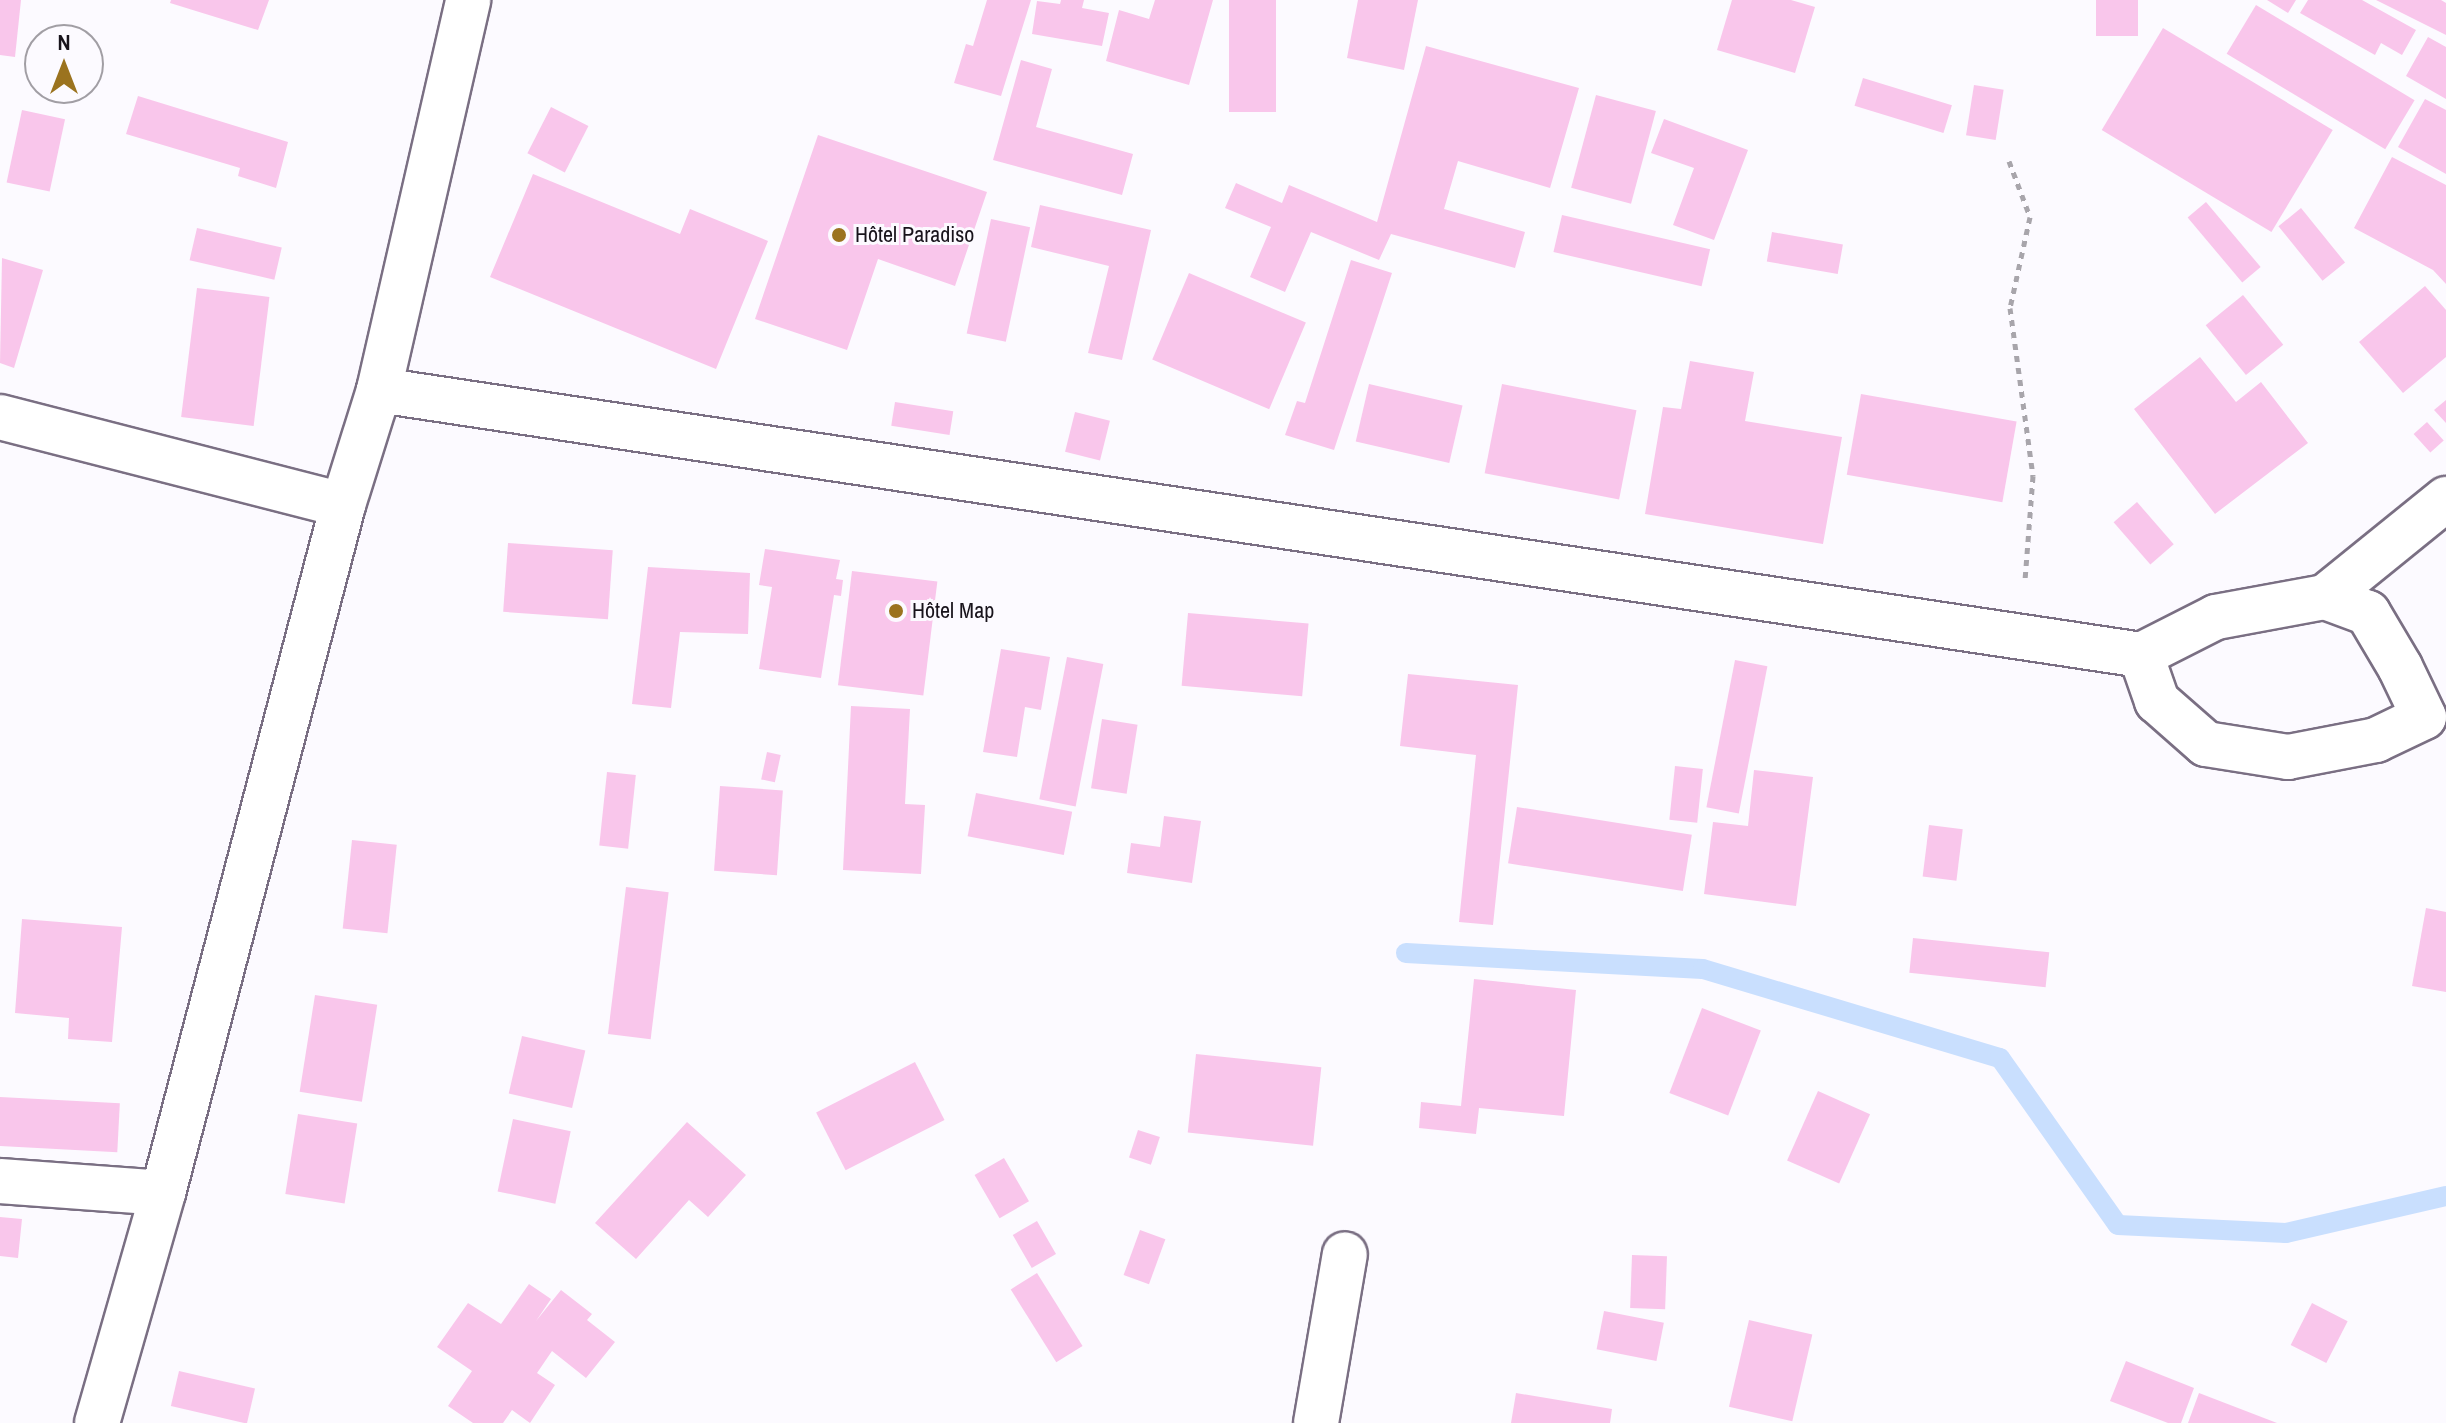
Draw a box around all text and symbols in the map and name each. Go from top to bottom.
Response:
north arrow [24,24,104,104]
text: N [57,27,71,57]
place label: Hôtel Paradiso [855,222,974,248]
marker: Hôtel Paradiso [830,226,848,244]
place label: Hôtel Map [912,598,994,624]
marker: Hôtel Map [887,602,905,620]

